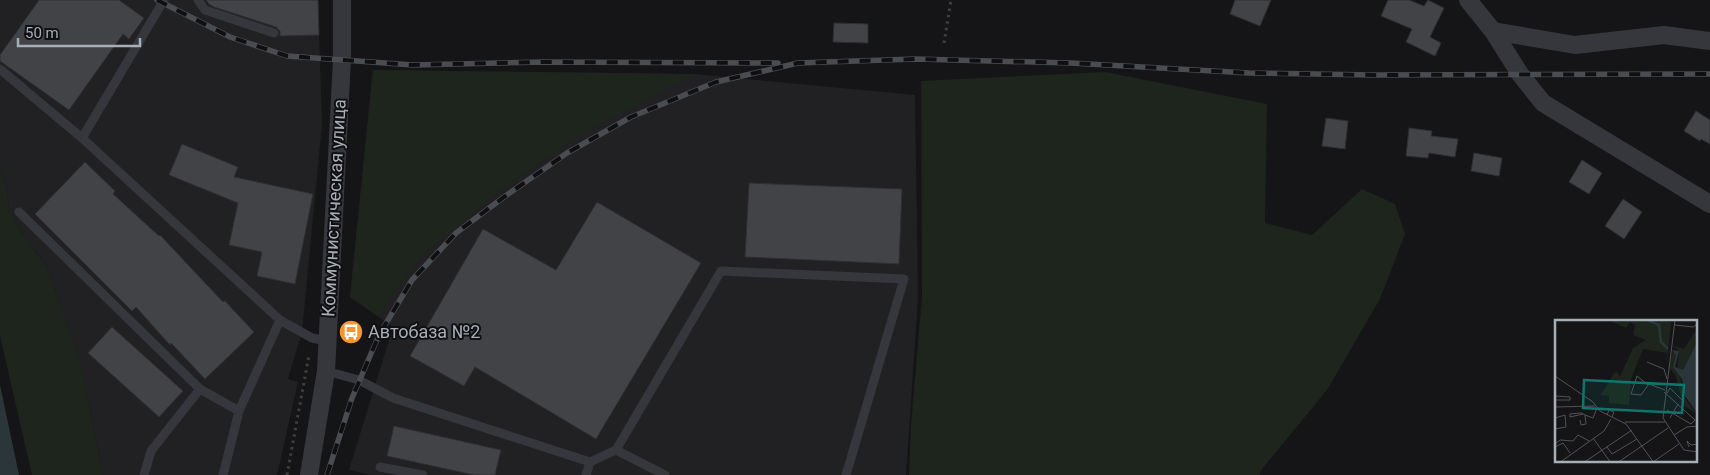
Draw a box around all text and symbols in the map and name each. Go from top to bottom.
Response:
scale bar [18,15,140,47]
text: 50 m [25,24,59,42]
street label: Коммунистическая улица [317,99,350,317]
bus stop icon: Автобаза №2 [338,319,364,345]
inset map [1555,320,1698,462]
place label: Автобаза №2 [368,321,480,342]

